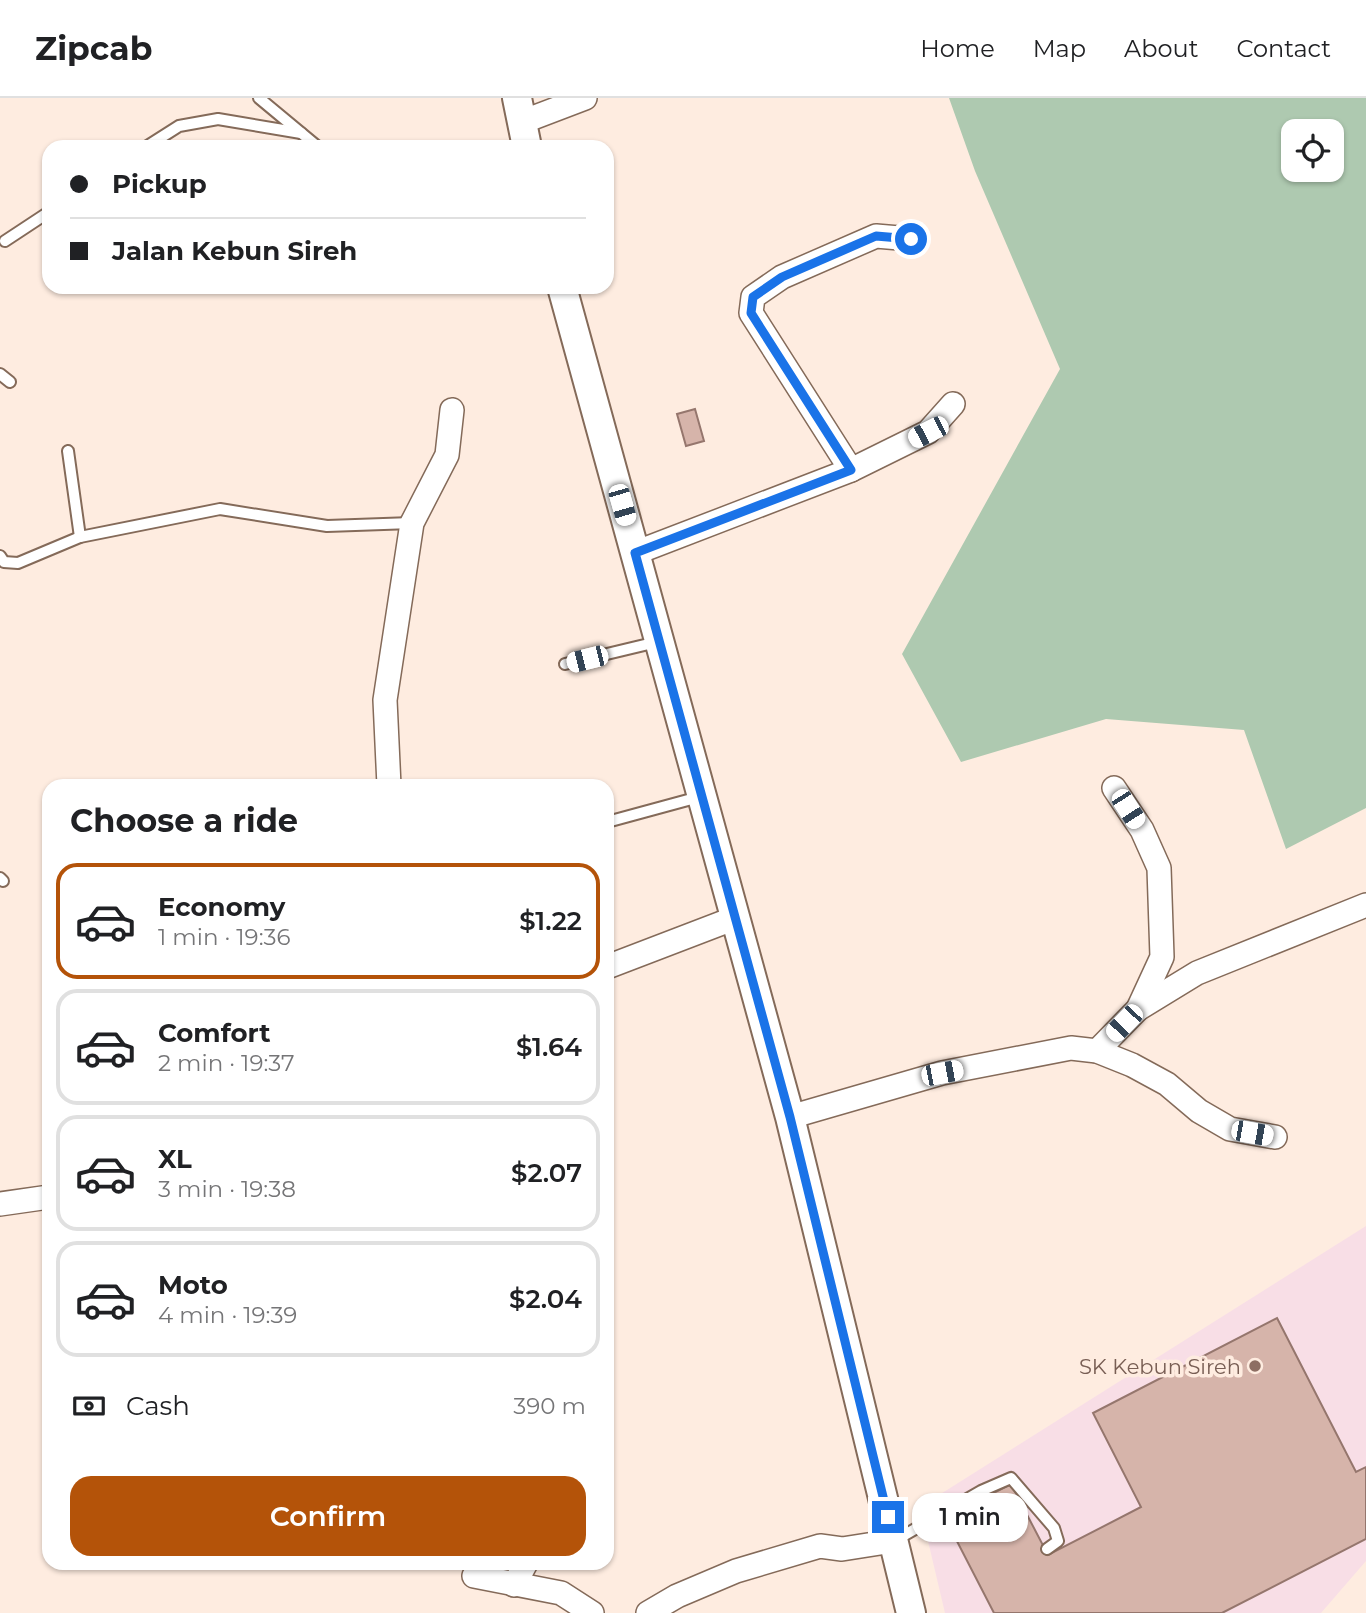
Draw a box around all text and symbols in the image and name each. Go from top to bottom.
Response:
text: Zipcab [35,28,152,68]
text: Home [920,34,995,63]
text: Map [1033,34,1086,63]
text: About [1124,34,1198,63]
text: Contact [1236,34,1331,63]
map controls [1281,119,1344,182]
button: locate [1281,119,1344,182]
text: Pickup [112,168,207,200]
route start [895,223,927,255]
text: Jalan Kebun Sireh [112,235,357,267]
car [905,413,952,451]
car [607,482,638,528]
car [565,644,610,674]
car [1108,786,1149,832]
text: Choose a ride [70,801,298,840]
icon: car [74,890,137,953]
text: Economy [158,891,285,923]
text: $1.22 [519,905,582,937]
text: 1 min · 19:36 [158,923,290,951]
car [1102,1001,1147,1045]
icon: car [74,1016,137,1079]
text: Comfort [158,1017,270,1049]
text: $1.64 [516,1031,582,1063]
text: 2 min · 19:37 [158,1049,295,1077]
car [920,1059,965,1087]
car [1230,1119,1275,1147]
icon: car [74,1142,137,1205]
text: XL [158,1143,192,1175]
text: $2.07 [511,1157,582,1189]
text: 3 min · 19:38 [158,1175,296,1203]
icon: car [74,1268,137,1331]
text: Moto [158,1269,228,1301]
text: $2.04 [509,1283,582,1315]
text: 4 min · 19:39 [158,1301,297,1329]
place label: SK Kebun Sireh [1079,1354,1241,1379]
marker: SK Kebun Sireh [1247,1358,1263,1374]
icon: cash [70,1387,108,1425]
text: Cash [126,1390,190,1422]
text: 390 m [513,1392,586,1420]
button: Confirm [70,1476,586,1556]
callout: 1 min [912,1492,1028,1542]
route end [872,1501,904,1533]
text: 1 min [939,1503,1001,1531]

